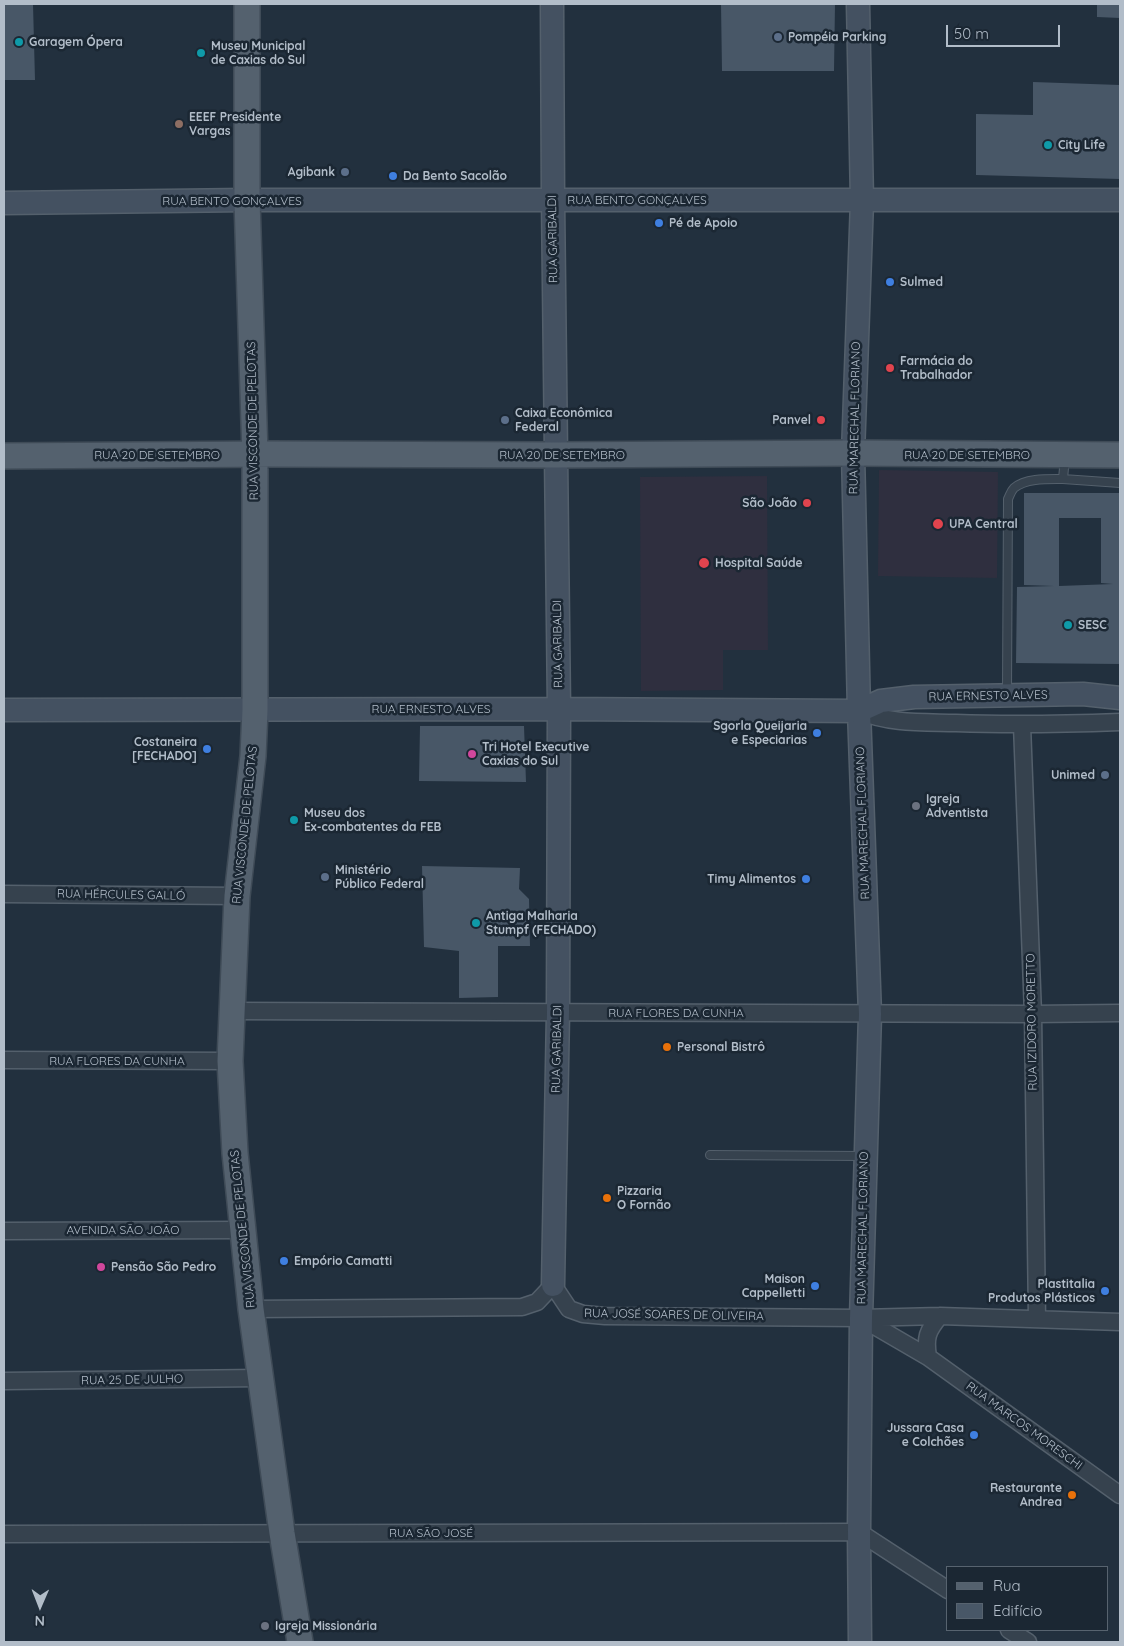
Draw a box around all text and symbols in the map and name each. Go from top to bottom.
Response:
scale bar [949,15,1063,47]
text: 50 m [954,24,989,43]
place label: Pompéia Parking [788,30,886,44]
marker: Pompéia Parking [772,31,784,43]
place label: Garagem Ópera [29,35,123,49]
marker: Garagem Ópera [13,36,25,48]
place label: Museu Municipal de Caxias do Sul [211,39,305,67]
marker: Museu Municipal de Caxias do Sul [195,47,207,59]
place label: EEEF Presidente Vargas [189,110,281,138]
marker: EEEF Presidente Vargas [173,118,185,130]
place label: City Life [1058,138,1105,152]
marker: City Life [1042,139,1054,151]
place label: Agibank [288,165,335,179]
marker: Agibank [339,166,351,178]
place label: Da Bento Sacolão [403,169,507,183]
marker: Da Bento Sacolão [387,170,399,182]
street label: RUA BENTO GONÇALVES [567,193,707,207]
street label: RUA BENTO GONÇALVES [162,194,302,208]
street label: RUA GARIBALDI [545,195,561,283]
place label: Pé de Apoio [669,216,738,230]
marker: Pé de Apoio [653,217,665,229]
place label: Sulmed [900,275,943,289]
marker: Sulmed [884,276,896,288]
street label: RUA MARECHAL FLORIANO [846,341,864,495]
street label: RUA VISCONDE DE PELOTAS [244,342,262,500]
place label: Farmácia do Trabalhador [900,354,973,382]
marker: Farmácia do Trabalhador [884,362,896,374]
place label: Caixa Econômica Federal [515,406,612,434]
place label: Panvel [772,413,811,427]
marker: Caixa Econômica Federal [499,414,511,426]
marker: Panvel [815,414,827,426]
street label: RUA 20 DE SETEMBRO [94,448,220,462]
street label: RUA 20 DE SETEMBRO [499,448,625,462]
street label: RUA 20 DE SETEMBRO [904,448,1030,462]
place label: São João [742,496,797,510]
marker: São João [801,497,813,509]
marker: UPA Central [931,517,945,531]
place label: UPA Central [949,517,1018,531]
marker: Hospital Saúde [697,556,711,570]
place label: Hospital Saúde [715,556,803,570]
street label: RUA GARIBALDI [550,600,566,688]
place label: SESC [1078,618,1107,632]
marker: SESC [1062,619,1074,631]
street label: RUA ERNESTO ALVES [928,688,1048,704]
street label: RUA ERNESTO ALVES [371,702,491,716]
place label: Sgorla Queijaria e Especiarias [713,719,807,747]
marker: Sgorla Queijaria e Especiarias [811,727,823,739]
place label: Costaneira [FECHADO] [132,735,197,763]
place label: Tri Hotel Executive Caxias do Sul [482,740,589,768]
marker: Costaneira [FECHADO] [201,743,213,755]
street label: RUA VISCONDE DE PELOTAS [230,745,260,905]
street label: RUA MARECHAL FLORIANO [853,746,873,900]
marker: Tri Hotel Executive Caxias do Sul [466,748,478,760]
place label: Unimed [1051,768,1095,782]
marker: Unimed [1099,769,1111,781]
place label: Igreja Adventista [926,792,988,820]
marker: Igreja Adventista [910,800,922,812]
place label: Museu dos Ex-combatentes da FEB [304,806,441,834]
marker: Museu dos Ex-combatentes da FEB [288,814,300,826]
place label: Ministério Público Federal [335,863,424,891]
marker: Ministério Público Federal [319,871,331,883]
place label: Timy Alimentos [707,872,796,886]
marker: Timy Alimentos [800,873,812,885]
street label: RUA HÉRCULES GALLÓ [57,887,185,903]
place label: Antiga Malharia Stumpf (FECHADO) [486,909,596,937]
marker: Antiga Malharia Stumpf (FECHADO) [470,917,482,929]
street label: RUA IZIDORO MORETTO [1024,953,1040,1091]
street label: RUA GARIBALDI [549,1005,565,1093]
street label: RUA FLORES DA CUNHA [608,1006,744,1020]
place label: Personal Bistrô [677,1040,765,1054]
marker: Personal Bistrô [661,1041,673,1053]
street label: RUA FLORES DA CUNHA [49,1054,185,1068]
street label: RUA VISCONDE DE PELOTAS [228,1149,258,1309]
street label: RUA MARECHAL FLORIANO [854,1151,872,1305]
place label: Pizzaria O Fornão [617,1184,671,1212]
marker: Pizzaria O Fornão [601,1192,613,1204]
street label: AVENIDA SÃO JOÃO [67,1223,179,1237]
place label: Empório Camatti [294,1254,392,1268]
marker: Empório Camatti [278,1255,290,1267]
place label: Pensão São Pedro [111,1260,216,1274]
marker: Pensão São Pedro [95,1261,107,1273]
place label: Maison Cappelletti [742,1272,805,1300]
place label: Plastitalia Produtos Plásticos [988,1277,1095,1305]
marker: Maison Cappelletti [809,1280,821,1292]
marker: Plastitalia Produtos Plásticos [1099,1285,1111,1297]
street label: RUA JOSÉ SOARES DE OLIVEIRA [584,1306,764,1324]
street label: RUA 25 DE JULHO [81,1372,183,1388]
street label: RUA MARCOS MORESCHI [963,1379,1085,1473]
place label: Jussara Casa e Colchões [887,1421,964,1449]
marker: Jussara Casa e Colchões [968,1429,980,1441]
place label: Restaurante Andrea [990,1481,1062,1509]
marker: Restaurante Andrea [1066,1489,1078,1501]
street label: RUA SÃO JOSÉ [389,1526,473,1540]
legend [946,1566,1109,1631]
text: Rua [993,1576,1021,1595]
north arrow [15,1581,65,1631]
text: Edifício [993,1601,1042,1620]
text: N [34,1612,45,1630]
place label: Igreja Missionária [275,1619,377,1633]
marker: Igreja Missionária [259,1620,271,1632]

